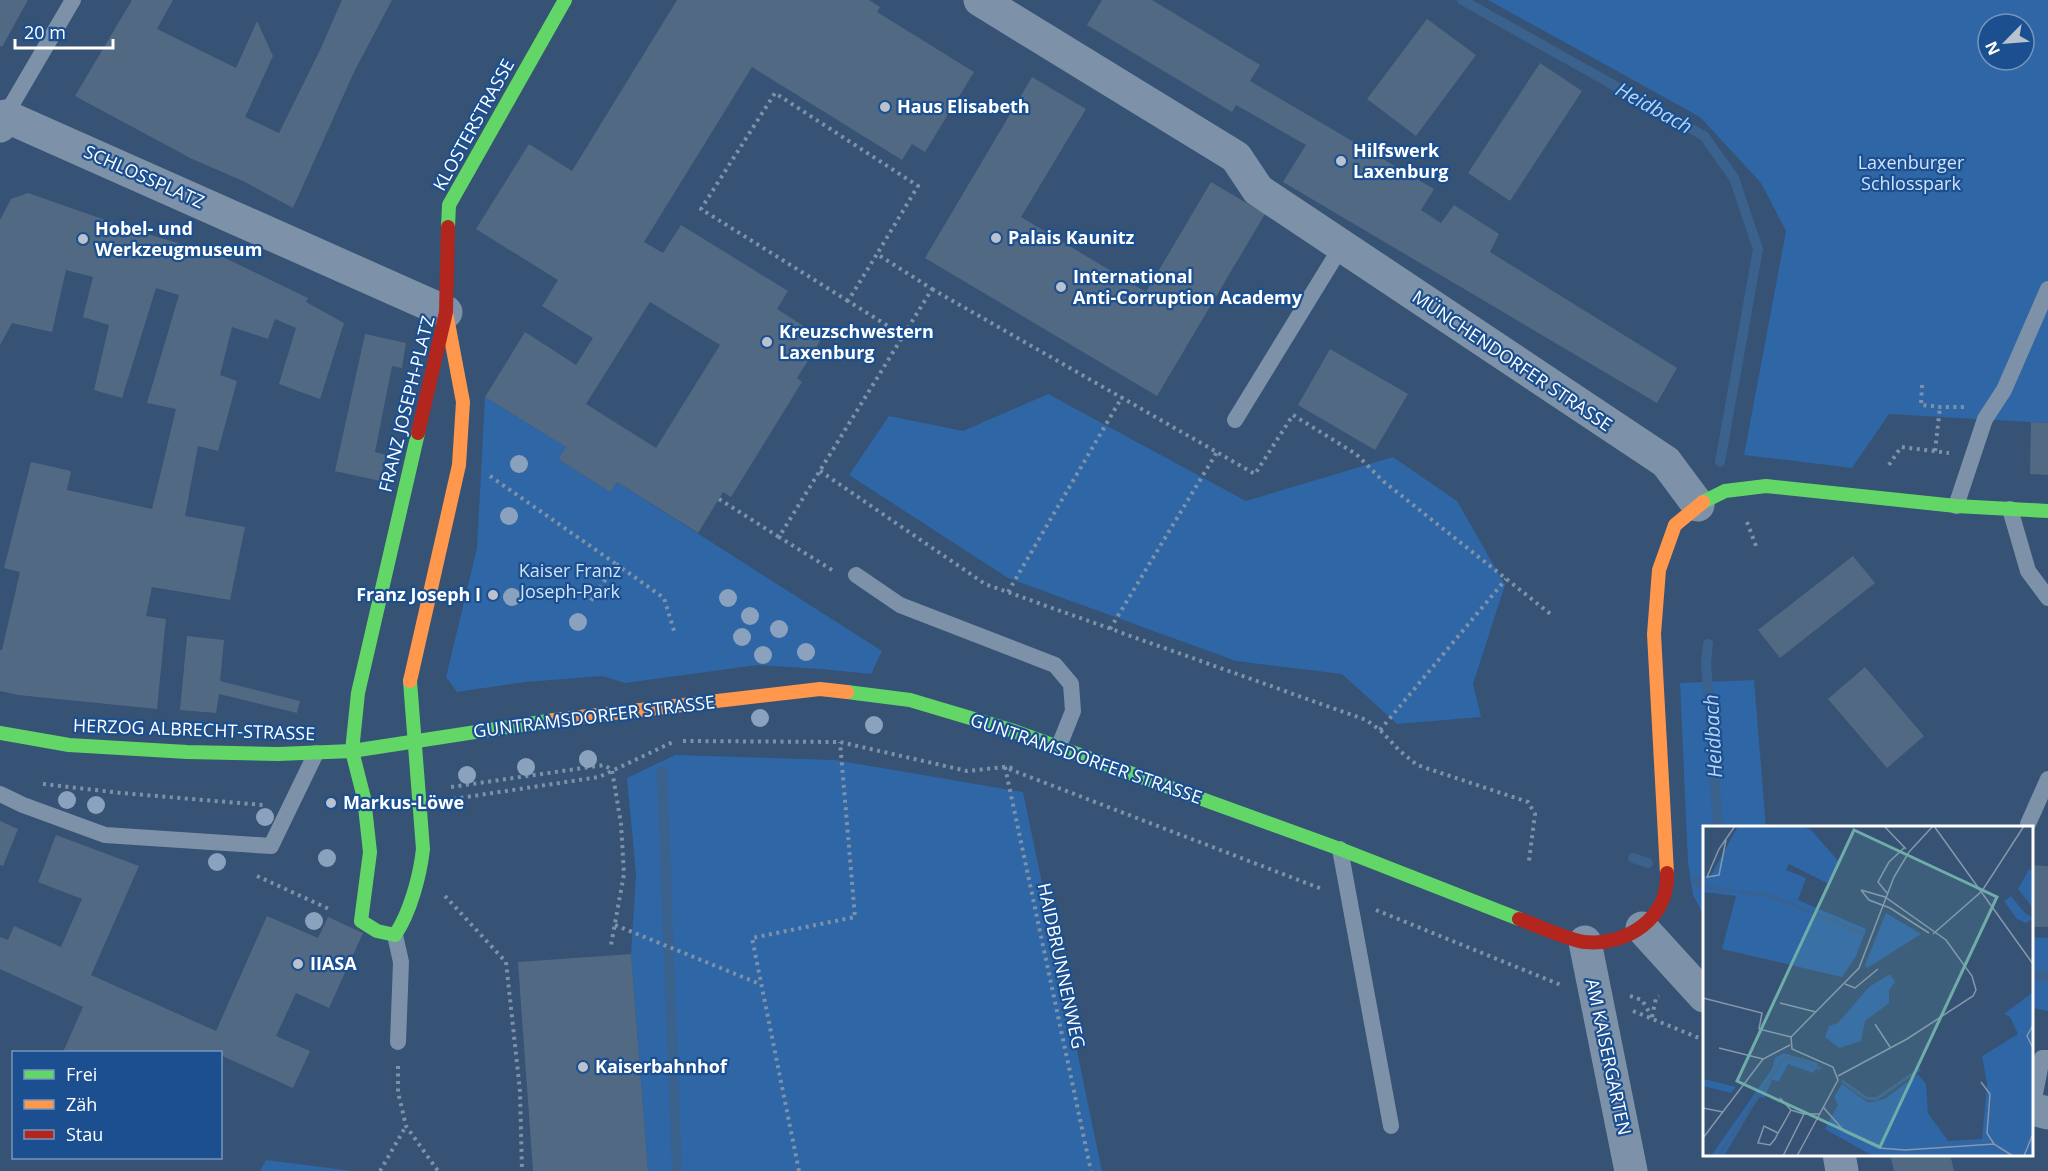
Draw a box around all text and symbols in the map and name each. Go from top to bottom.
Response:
scale bar [15,12,112,50]
north arrow [1976,12,2036,72]
text: 20 m [24,20,66,44]
text: N [1980,38,2005,59]
street label: KLOSTERSTRASSE [427,54,519,195]
water label: Heidbach [1611,75,1697,140]
place label: Haus Elisabeth [897,94,1030,118]
marker: Haus Elisabeth [878,100,892,114]
place label: Hilfswerk Laxenburg [1353,138,1448,183]
street label: SCHLOSSPLATZ [80,139,208,213]
park label: Laxenburger Schlosspark [1858,150,1965,195]
marker: Hilfswerk Laxenburg [1334,154,1348,168]
place label: Hobel- und Werkzeugmuseum [95,216,262,261]
place label: Palais Kaunitz [1008,225,1134,249]
marker: Palais Kaunitz [989,231,1003,245]
marker: Hobel- und Werkzeugmuseum [76,232,90,246]
place label: International Anti-Corruption Academy [1073,264,1303,309]
marker: International Anti-Corruption Academy [1054,280,1068,294]
street label: MÜNCHENDORFER STRASSE [1408,284,1617,436]
street label: FRANZ JOSEPH-PLATZ [373,313,440,494]
place label: Kreuzschwestern Laxenburg [779,319,934,364]
marker: Kreuzschwestern Laxenburg [760,335,774,349]
park label: Kaiser Franz Joseph-Park [518,558,621,603]
place label: Franz Joseph I [356,582,481,606]
marker: Franz Joseph I [486,588,500,602]
street label: GUNTRAMSDORFER STRASSE [472,689,716,743]
water label: Heidbach [1697,694,1728,778]
street label: GUNTRAMSDORFER STRASSE [967,707,1205,809]
street label: HERZOG ALBRECHT-STRASSE [73,713,316,745]
place label: Markus-Löwe [343,790,464,814]
marker: Markus-Löwe [324,796,338,810]
inset map [1703,826,2033,1156]
street label: HAIDBRUNNENWEG [1033,881,1091,1051]
place label: IIASA [310,951,357,975]
marker: IIASA [291,957,305,971]
street label: AM KAISERGARTEN [1581,976,1637,1137]
legend [12,1051,222,1159]
place label: Kaiserbahnhof [595,1054,728,1078]
marker: Kaiserbahnhof [576,1060,590,1074]
text: Frei [66,1062,97,1086]
text: Zäh [66,1092,97,1116]
text: Stau [66,1122,103,1146]

